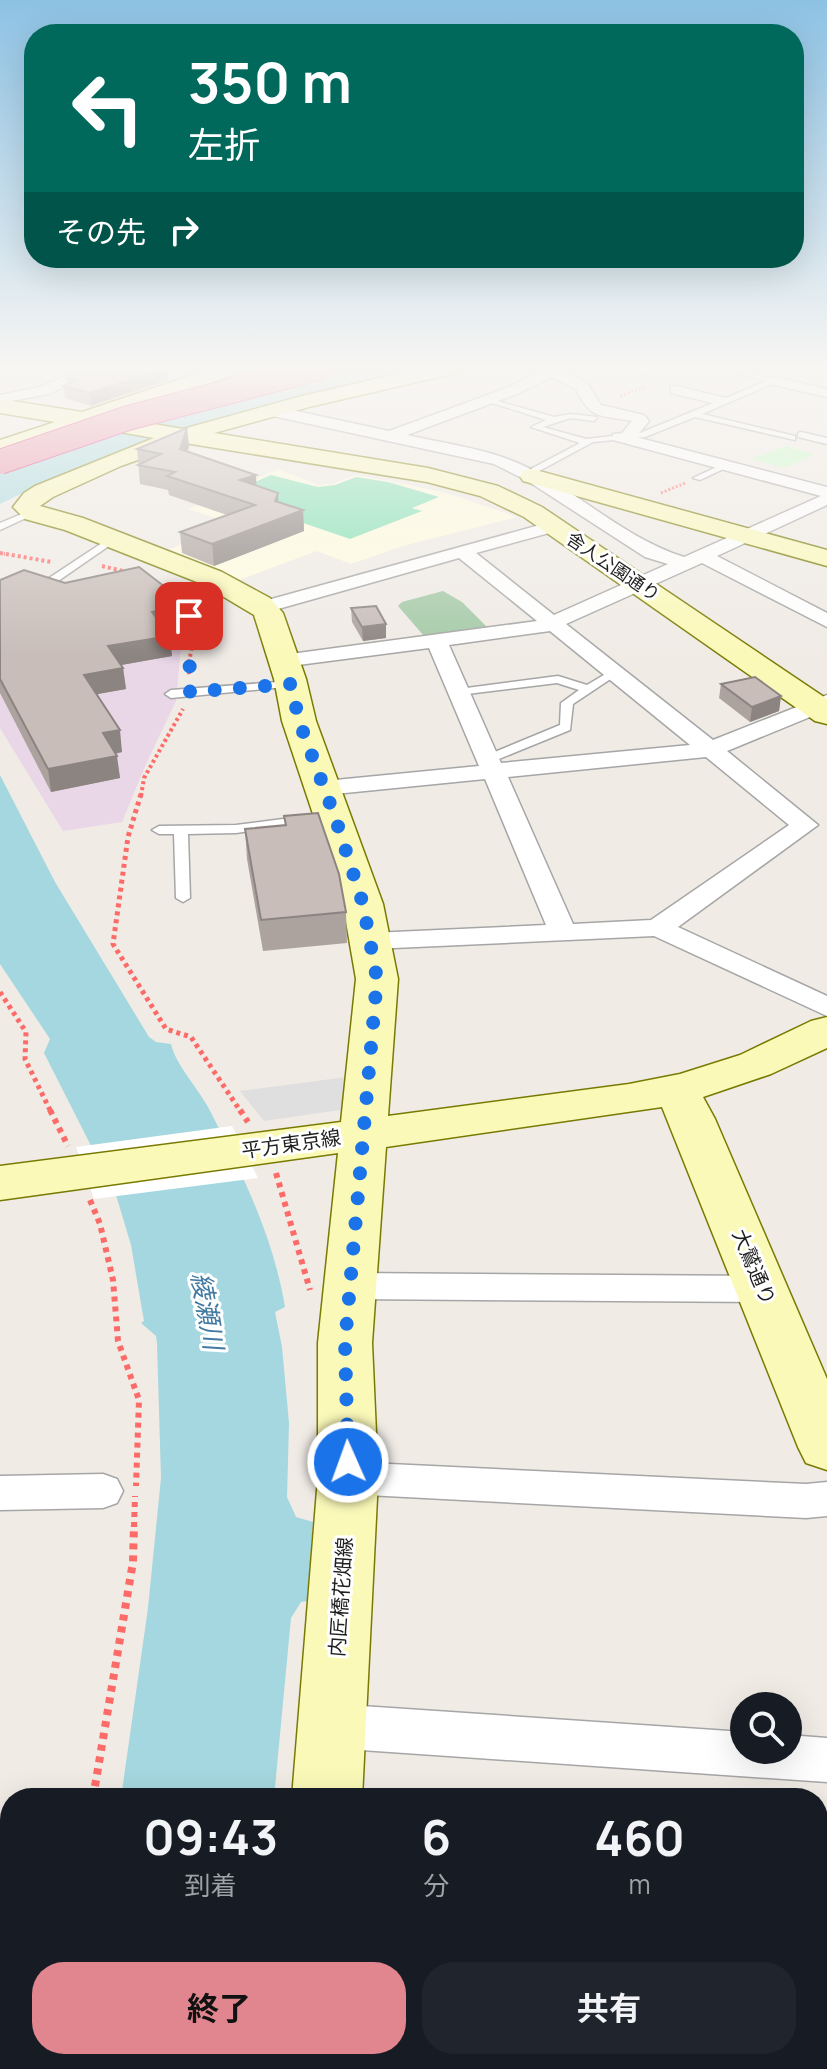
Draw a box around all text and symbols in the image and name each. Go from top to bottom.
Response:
text: 350 m [188,43,352,120]
icon: left [56,56,160,160]
text: 左折 [188,120,260,169]
icon: right [162,208,206,252]
text: その先 [56,211,146,252]
street label: 舎人公園通り [562,526,665,606]
pin [155,582,223,650]
icon: arrive [167,594,211,638]
street label: 平方東京線 [240,1123,342,1164]
street label: 大鷲通り [726,1225,783,1309]
water label: 綾瀬川 [183,1269,233,1355]
position arrow [306,1420,390,1504]
street label: 内匠橋花畑線 [323,1536,358,1658]
map controls [730,1692,802,1764]
button: search [730,1692,802,1764]
text: 09:43 [143,1804,278,1869]
text: 6 [421,1804,451,1869]
text: 460 [594,1805,685,1870]
text: m [628,1866,651,1902]
text: 到着 [185,1867,237,1903]
text: 分 [423,1867,449,1903]
button: 終了 [32,1962,406,2054]
button: 共有 [422,1962,796,2054]

